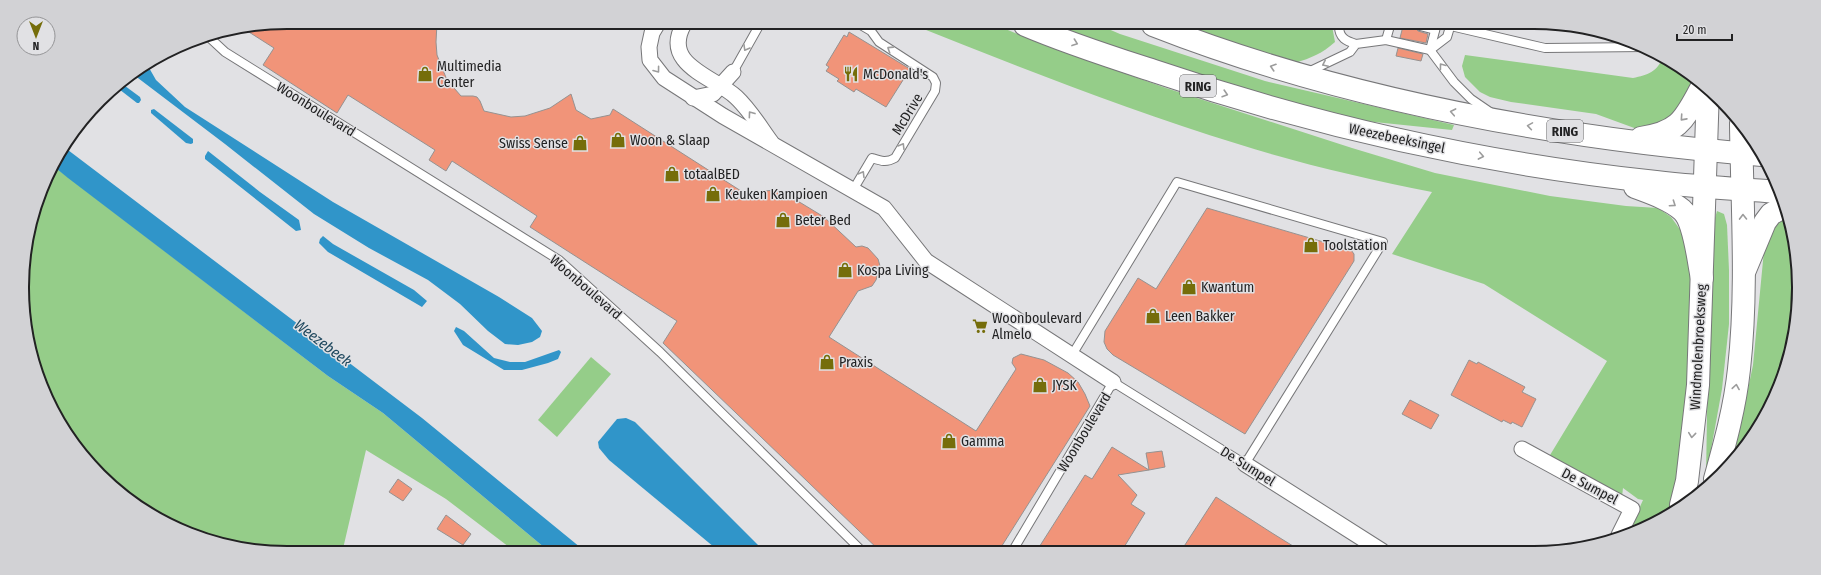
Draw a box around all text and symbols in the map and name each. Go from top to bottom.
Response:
north arrow [16,16,56,56]
scale bar [1677,16,1732,42]
text: 20 m [1683,23,1707,37]
text: N [33,39,39,52]
one-way arrow [1071,39,1078,47]
one-way arrow [744,44,751,51]
one-way arrow [887,46,894,54]
place label: Multimedia Center [437,58,502,91]
one-way arrow [1322,59,1330,67]
one-way arrow [1270,63,1277,72]
one-way arrow [1440,64,1447,71]
shop icon: Multimedia Center [416,65,434,83]
restaurant icon: McDonald's [842,65,860,83]
one-way arrow [652,66,660,73]
place label: McDonald's [863,66,928,83]
road number: RING [1180,75,1216,97]
street label: Woonboulevard [273,78,358,140]
one-way arrow [1221,89,1228,98]
street label: McDrive [888,90,926,138]
one-way arrow [1450,109,1457,117]
one-way arrow [748,111,756,118]
one-way arrow [1681,113,1688,121]
street label: Weezebeeksingel [1347,120,1447,157]
road number: RING [1547,120,1583,142]
one-way arrow [1527,122,1533,131]
shop icon: Woon & Slaap [609,131,627,149]
place label: Woon & Slaap [630,132,710,149]
shop icon: Swiss Sense [571,134,589,152]
place label: Swiss Sense [499,135,568,152]
one-way arrow [898,143,905,150]
one-way arrow [1478,151,1484,159]
shop icon: totaalBED [663,165,681,183]
place label: totaalBED [684,166,740,183]
one-way arrow [858,171,865,178]
shop icon: Keuken Kampioen [704,185,722,203]
place label: Keuken Kampioen [725,186,828,203]
one-way arrow [1669,199,1676,207]
shop icon: Beter Bed [774,211,792,229]
place label: Beter Bed [795,212,851,229]
one-way arrow [1739,214,1747,220]
shop icon: Toolstation [1302,236,1320,254]
place label: Toolstation [1323,237,1387,254]
street label: Woonboulevard [546,251,625,323]
shop icon: Kospa Living [836,261,854,279]
place label: Kospa Living [857,262,929,279]
shop icon: Kwantum [1180,278,1198,296]
place label: Kwantum [1201,279,1254,296]
street label: Windmolenbroeksweg [1687,283,1710,410]
shop icon: Leen Bakker [1144,307,1162,325]
place label: Leen Bakker [1165,308,1235,325]
place label: Woonboulevard Almelo [992,310,1082,343]
water label: Weezebeek [291,316,356,371]
supermarket icon: Woonboulevard Almelo [971,317,989,335]
shop icon: Praxis [818,353,836,371]
place label: Praxis [839,354,873,371]
shop icon: JYSK [1031,376,1049,394]
place label: JYSK [1052,377,1077,394]
one-way arrow [1731,383,1740,390]
street label: Woonboulevard [1054,389,1115,475]
shop icon: Gamma [940,432,958,450]
one-way arrow [1688,432,1697,439]
place label: Gamma [961,433,1004,450]
street label: De Sumpel [1217,443,1279,490]
street label: De Sumpel [1559,465,1621,509]

